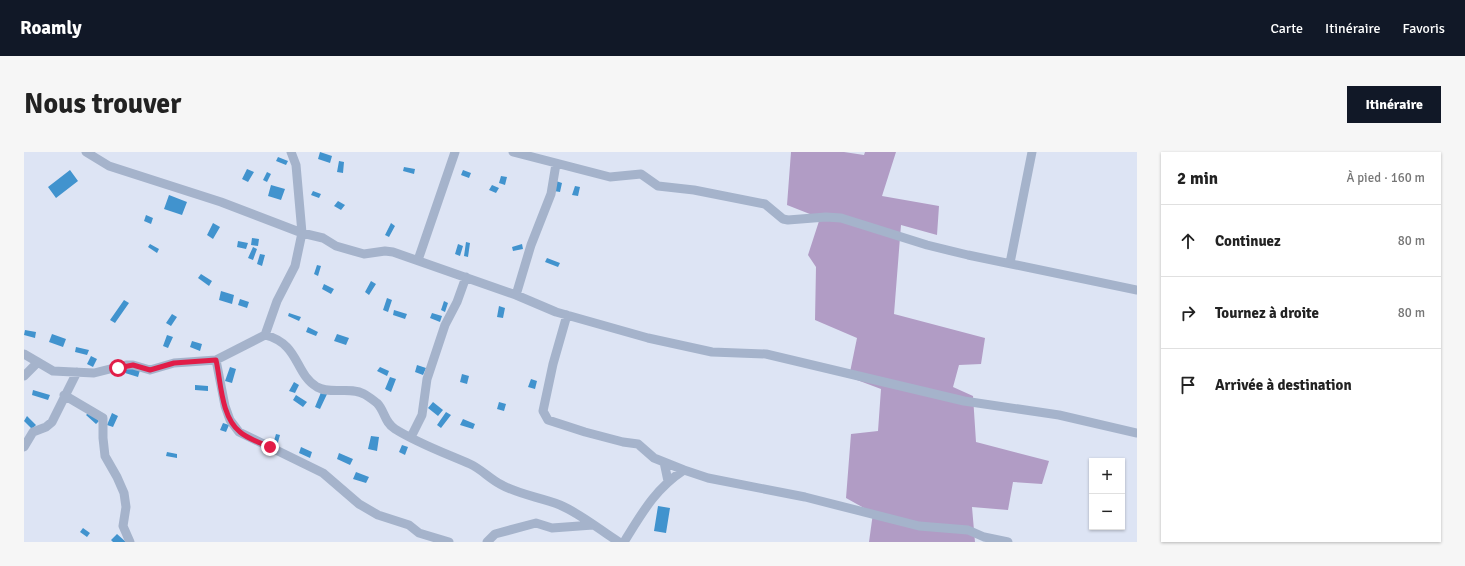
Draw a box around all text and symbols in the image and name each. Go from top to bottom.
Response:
text: Roamly [20,16,82,40]
text: Carte [1270,20,1303,37]
text: Itinéraire [1325,20,1381,37]
text: Favoris [1403,20,1445,37]
button: Itinéraire [1347,86,1441,123]
text: Nous trouver [24,87,181,121]
text: 2 min [1177,168,1218,189]
text: À pied · 160 m [1346,170,1425,186]
icon: ahead [1177,230,1199,252]
text: Continuez [1215,232,1281,250]
text: 80 m [1398,233,1425,249]
icon: right [1177,302,1199,324]
text: Tournez à droite [1215,304,1319,322]
text: 80 m [1398,305,1425,321]
route start [109,359,127,377]
icon: arrive [1177,374,1199,396]
text: Arrivée à destination [1215,376,1352,394]
route end [261,438,279,456]
map controls [1089,458,1125,530]
button: + [1089,458,1125,494]
button: − [1089,494,1125,530]

